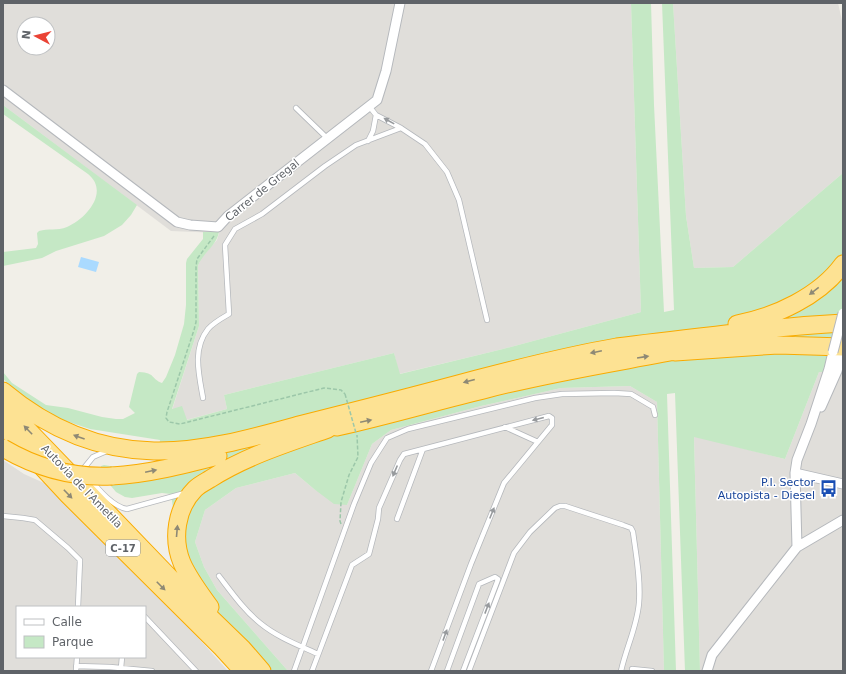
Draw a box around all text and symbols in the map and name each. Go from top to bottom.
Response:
north arrow [16,16,56,56]
text: N [20,29,34,40]
one-way arrow [383,118,395,124]
street label: Carrer de Gregal [223,157,302,224]
one-way arrow [809,286,820,295]
one-way arrow [590,349,602,355]
one-way arrow [637,353,649,359]
one-way arrow [463,378,475,384]
one-way arrow [532,416,544,422]
one-way arrow [360,418,373,424]
one-way arrow [23,425,33,435]
one-way arrow [73,433,85,439]
street label: Autovia de l'Ametlla [38,442,125,531]
one-way arrow [392,465,398,477]
one-way arrow [145,468,157,474]
place label: P.I. Sector Autopista - Diesel [718,476,815,502]
bus stop icon: P.I. Sector Autopista - Diesel [818,478,838,498]
one-way arrow [63,489,73,499]
one-way arrow [489,507,495,519]
one-way arrow [174,525,180,537]
road number: C-17 [106,540,140,556]
one-way arrow [156,581,166,591]
one-way arrow [484,602,490,614]
legend [16,606,146,658]
text: Calle [52,615,82,629]
one-way arrow [442,628,448,640]
text: Parque [52,635,93,649]

